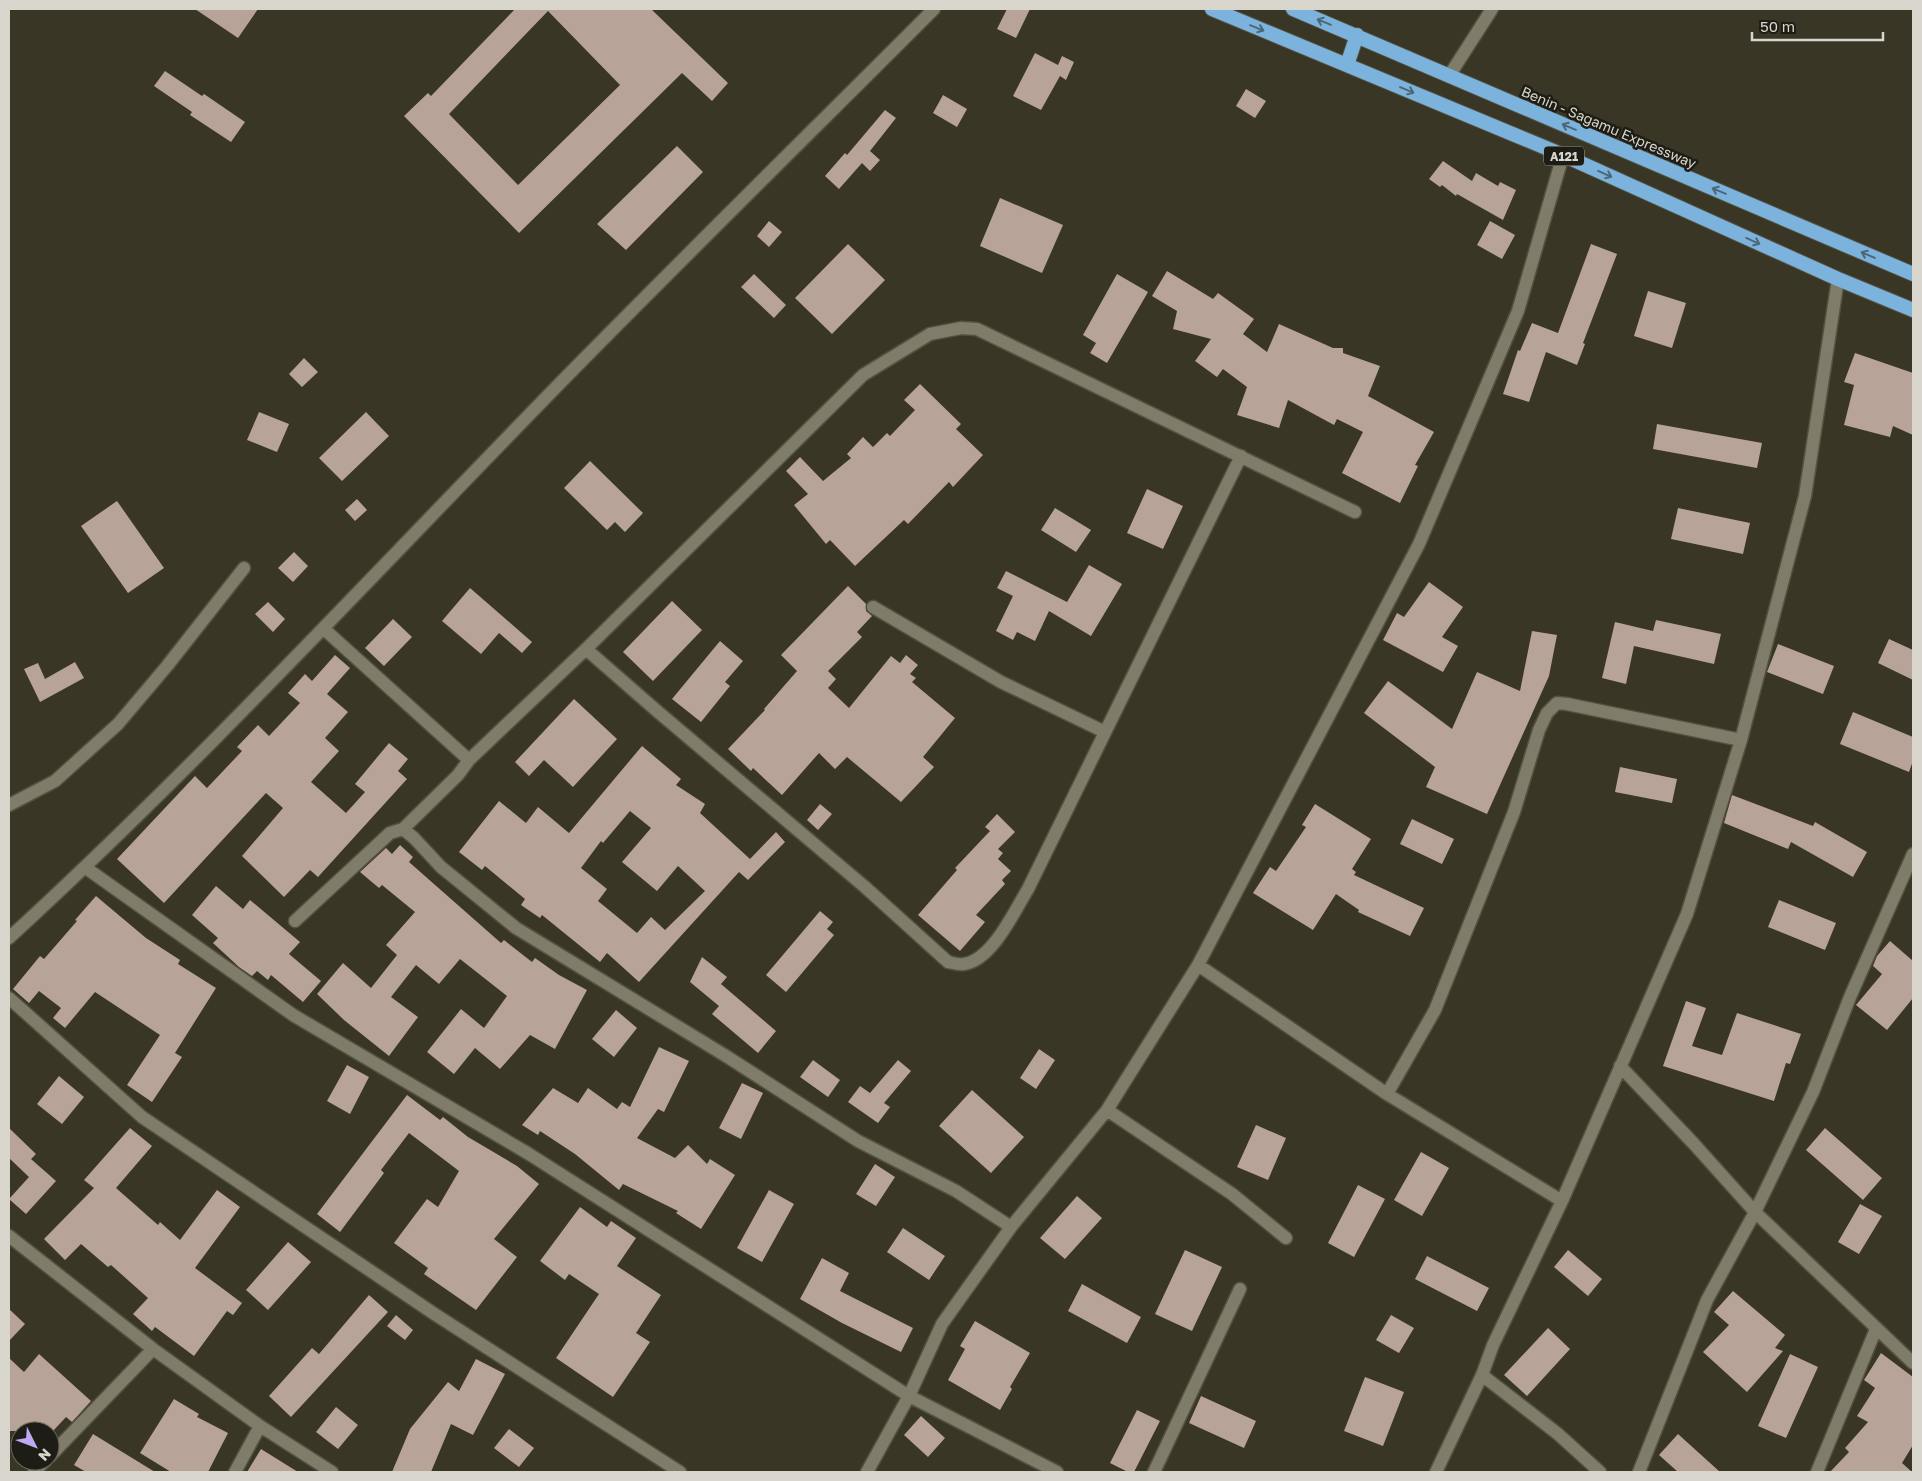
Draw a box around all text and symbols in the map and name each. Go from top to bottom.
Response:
scale bar [1752,10,1883,42]
one-way arrow [1317,16,1332,26]
text: 50 m [1760,17,1795,35]
one-way arrow [1249,24,1264,34]
street label: Benin - Sagamu Expressway [1519,82,1699,172]
one-way arrow [1399,86,1414,96]
one-way arrow [1562,122,1577,132]
road number: A121 [1544,146,1584,166]
one-way arrow [1597,170,1612,180]
one-way arrow [1712,186,1727,195]
one-way arrow [1745,236,1760,246]
one-way arrow [1861,249,1876,259]
north arrow [10,1421,60,1471]
text: N [35,1445,55,1465]

